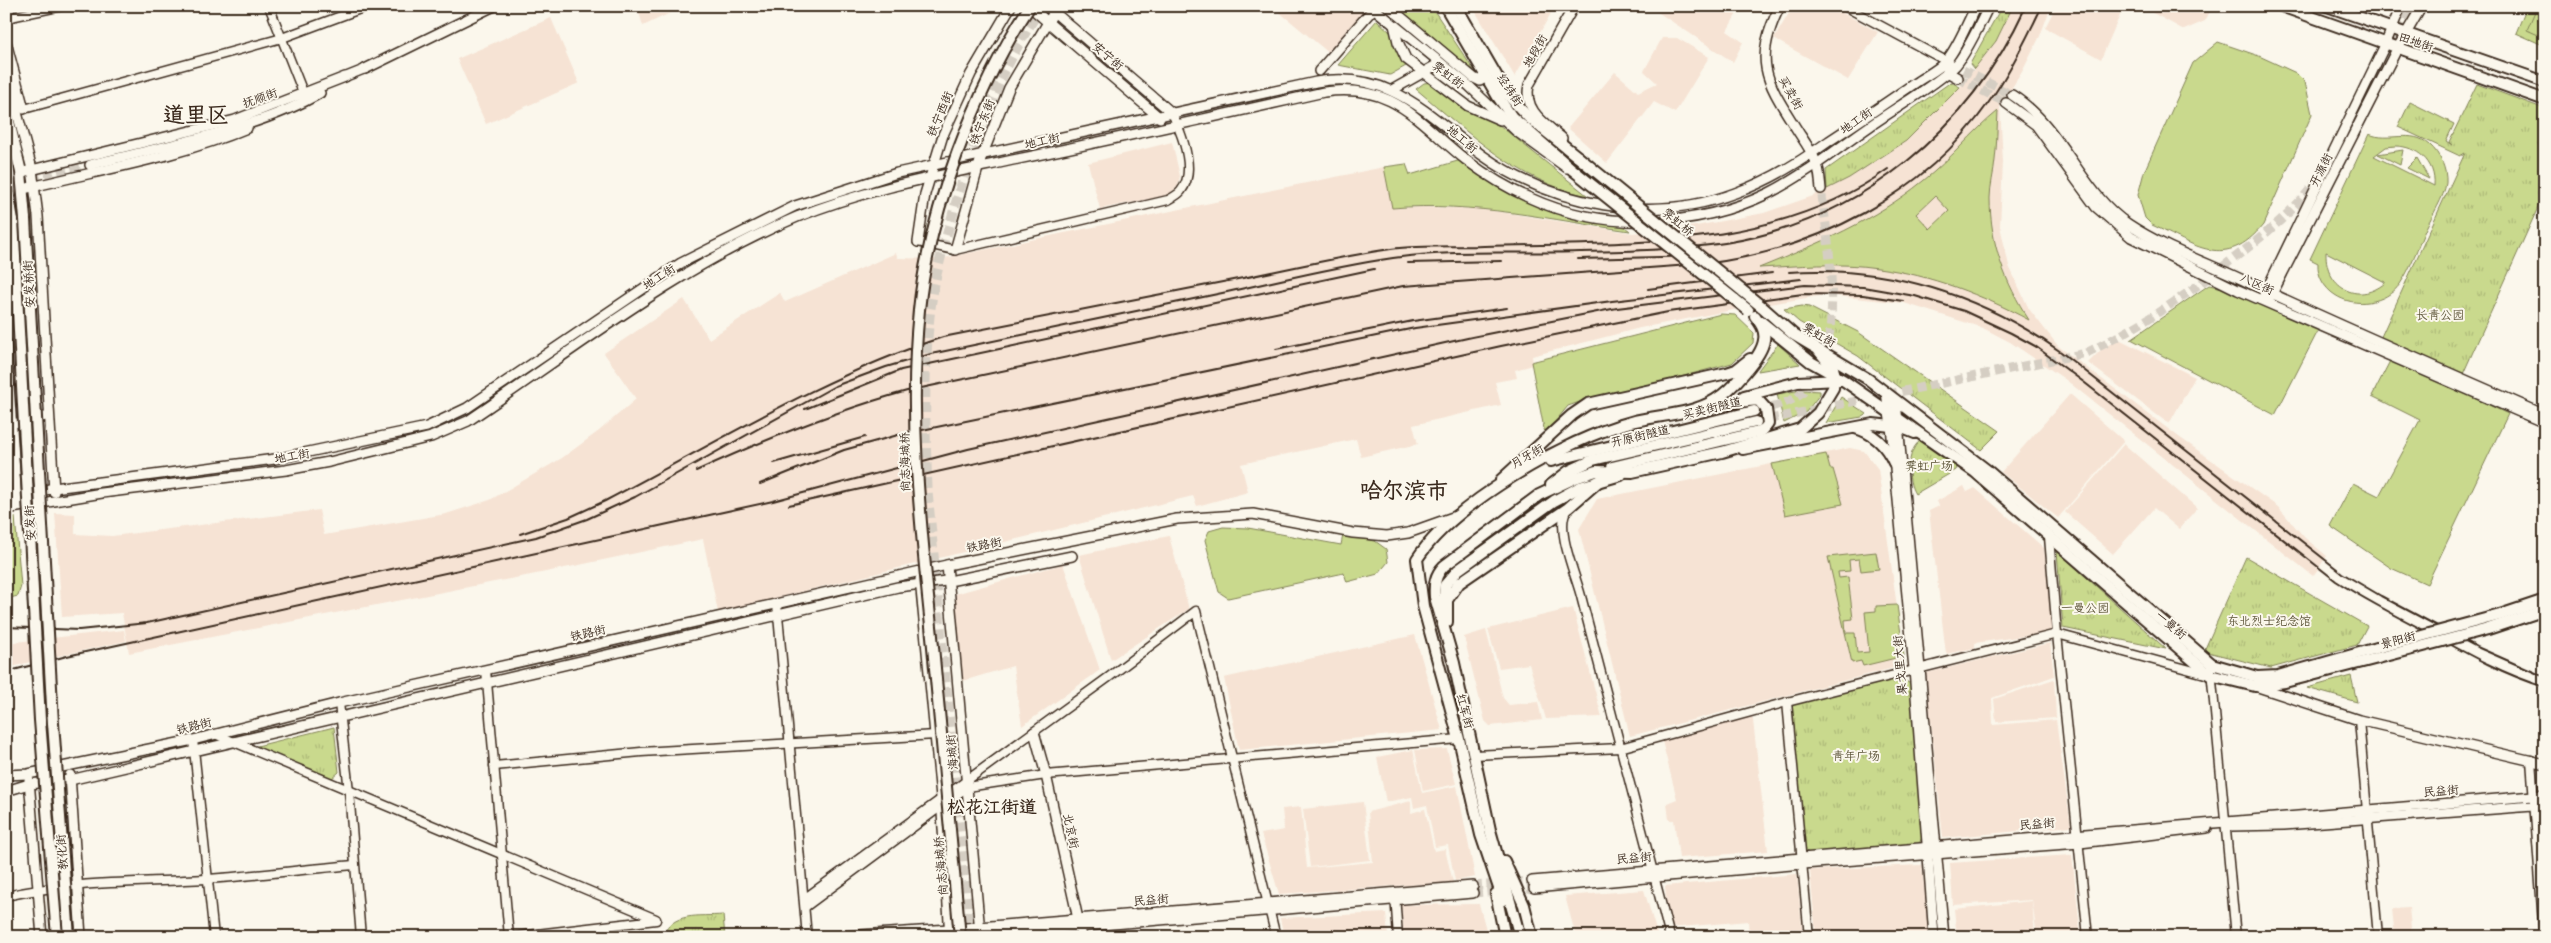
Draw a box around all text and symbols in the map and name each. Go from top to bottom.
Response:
street label: 田地街 [2397,28,2436,54]
street label: 地段街 [1518,31,1550,70]
street label: 安宁街 [1090,38,1128,73]
street label: 霁虹街 [1429,57,1468,91]
street label: 经纬街 [1494,70,1527,109]
street label: 买卖街 [1776,73,1808,112]
street label: 抚顺街 [240,84,279,110]
street label: 铁宁西街 [922,88,956,139]
street label: 铁宁东街 [965,96,997,147]
district label: 道里区 [163,99,229,128]
street label: 地工街 [1836,103,1875,137]
street label: 地工街 [1444,121,1482,156]
street label: 地工街 [1023,128,1061,152]
street label: 开源街 [2305,150,2335,189]
street label: 霁虹桥 [1660,204,1698,239]
street label: 安发桥街 [19,260,37,308]
street label: 地工街 [639,260,678,293]
street label: 八区街 [2238,268,2277,298]
park label: 长青公园 [2416,306,2464,322]
street label: 霁虹街 [1800,318,1839,350]
street label: 买卖街隧道 [1681,392,1743,422]
street label: 开原街隧道 [1609,420,1671,450]
street label: 尚志海城桥 [895,431,913,492]
street label: 月牙街 [1507,439,1546,471]
street label: 地工街 [273,444,311,466]
park label: 霁虹广场 [1905,457,1953,473]
district label: 哈尔滨市 [1360,475,1448,504]
street label: 安发街 [20,505,38,541]
street label: 铁路街 [965,533,1003,555]
park label: 一曼公园 [2061,599,2109,615]
street label: 一曼街 [2153,606,2190,642]
park label: 东北烈士纪念馆 [2227,612,2311,628]
street label: 铁路街 [568,620,607,644]
street label: 景阳街 [2378,627,2417,651]
street label: 果戈里大街 [1888,634,1910,696]
street label: 红军街 [1454,691,1478,730]
street label: 铁路街 [174,713,213,737]
street label: 海城街 [941,733,961,771]
park label: 青年广场 [1832,747,1880,763]
street label: 民益街 [2422,780,2460,800]
district label: 松花江街道 [947,794,1037,818]
street label: 北京街 [1060,812,1084,850]
street label: 民益街 [2018,813,2056,833]
street label: 教化街 [52,834,70,871]
street label: 尚志海城桥 [929,835,951,897]
street label: 民益街 [1615,847,1653,867]
street label: 民益街 [1132,889,1170,909]

